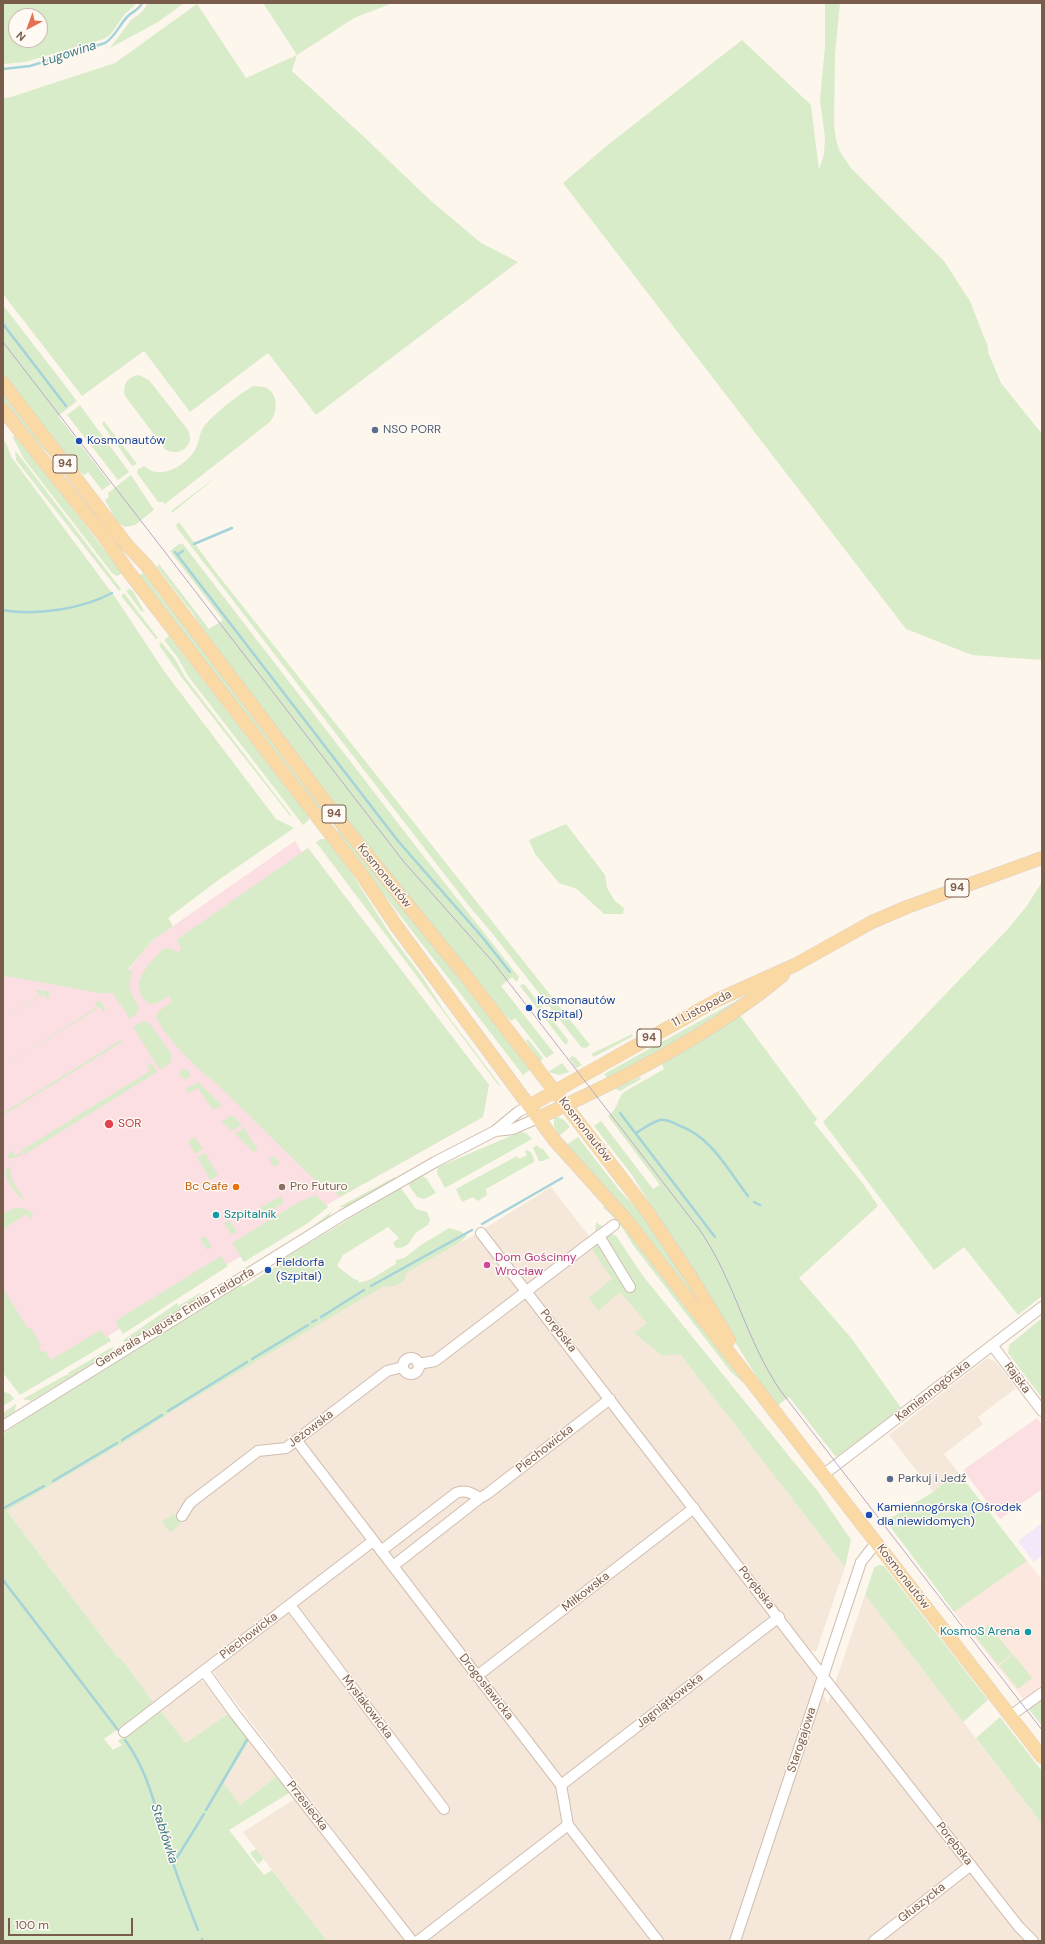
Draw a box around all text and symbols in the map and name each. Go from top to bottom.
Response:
north arrow [8,8,48,48]
text: N [13,28,28,44]
water label: Ługowina [40,38,98,70]
place label: NSO PORR [383,423,441,437]
marker: NSO PORR [370,425,380,435]
place label: Kosmonautów [87,434,165,448]
marker: Kosmonautów [74,436,84,446]
road number: 94 [53,455,77,473]
road number: 94 [322,805,346,823]
street label: Kosmonautów [354,841,414,911]
road number: 94 [945,879,969,897]
street label: 11 Listopada [670,987,734,1031]
place label: Kosmonautów (Szpital) [537,994,615,1022]
marker: Kosmonautów (Szpital) [524,1003,534,1013]
road number: 94 [637,1029,661,1047]
street label: Kosmonautów [555,1095,615,1165]
place label: SOR [118,1117,141,1131]
marker: SOR [103,1118,115,1130]
place label: Bc Cafe [185,1180,228,1194]
place label: Pro Futuro [290,1180,348,1194]
marker: Bc Cafe [231,1182,241,1192]
marker: Pro Futuro [277,1182,287,1192]
place label: Szpitalnik [224,1208,277,1222]
marker: Szpitalnik [211,1210,221,1220]
place label: Dom Gościnny Wrocław [495,1251,577,1279]
place label: Fieldorfa (Szpital) [276,1256,324,1284]
marker: Dom Gościnny Wrocław [482,1260,492,1270]
street label: Generała Augusta Emila Fieldorfa [93,1265,257,1371]
marker: Fieldorfa (Szpital) [263,1265,273,1275]
street label: Porębska [537,1307,579,1355]
street label: Kamiennogórska [893,1357,973,1425]
street label: Rajska [1001,1360,1033,1396]
street label: Jeżowska [286,1407,336,1451]
street label: Piechowicka [513,1422,577,1476]
place label: Parkuj i Jedź [898,1472,967,1486]
marker: Parkuj i Jedź [885,1474,895,1484]
place label: Kamiennogórska (Ośrodek dla niewidomych) [877,1501,1022,1529]
marker: Kamiennogórska (Ośrodek dla niewidomych) [864,1510,874,1520]
street label: Kosmonautów [873,1542,933,1612]
street label: Porębska [735,1564,777,1612]
street label: Miłkowska [559,1569,613,1615]
street label: Piechowicka [217,1610,281,1662]
place label: KosmoS Arena [940,1625,1020,1639]
marker: KosmoS Arena [1023,1627,1033,1637]
street label: Drogosławicka [456,1651,516,1723]
street label: Jagniątkowska [634,1671,706,1731]
street label: Mysłakowicka [338,1672,396,1742]
street label: Starogajowa [785,1706,819,1774]
street label: Przesiecka [283,1778,331,1834]
water label: Stabłówka [147,1802,181,1866]
street label: Porębska [933,1820,975,1868]
street label: Głuszycka [896,1880,948,1926]
scale bar [10,1910,135,1936]
text: 100 m [15,1917,49,1933]

